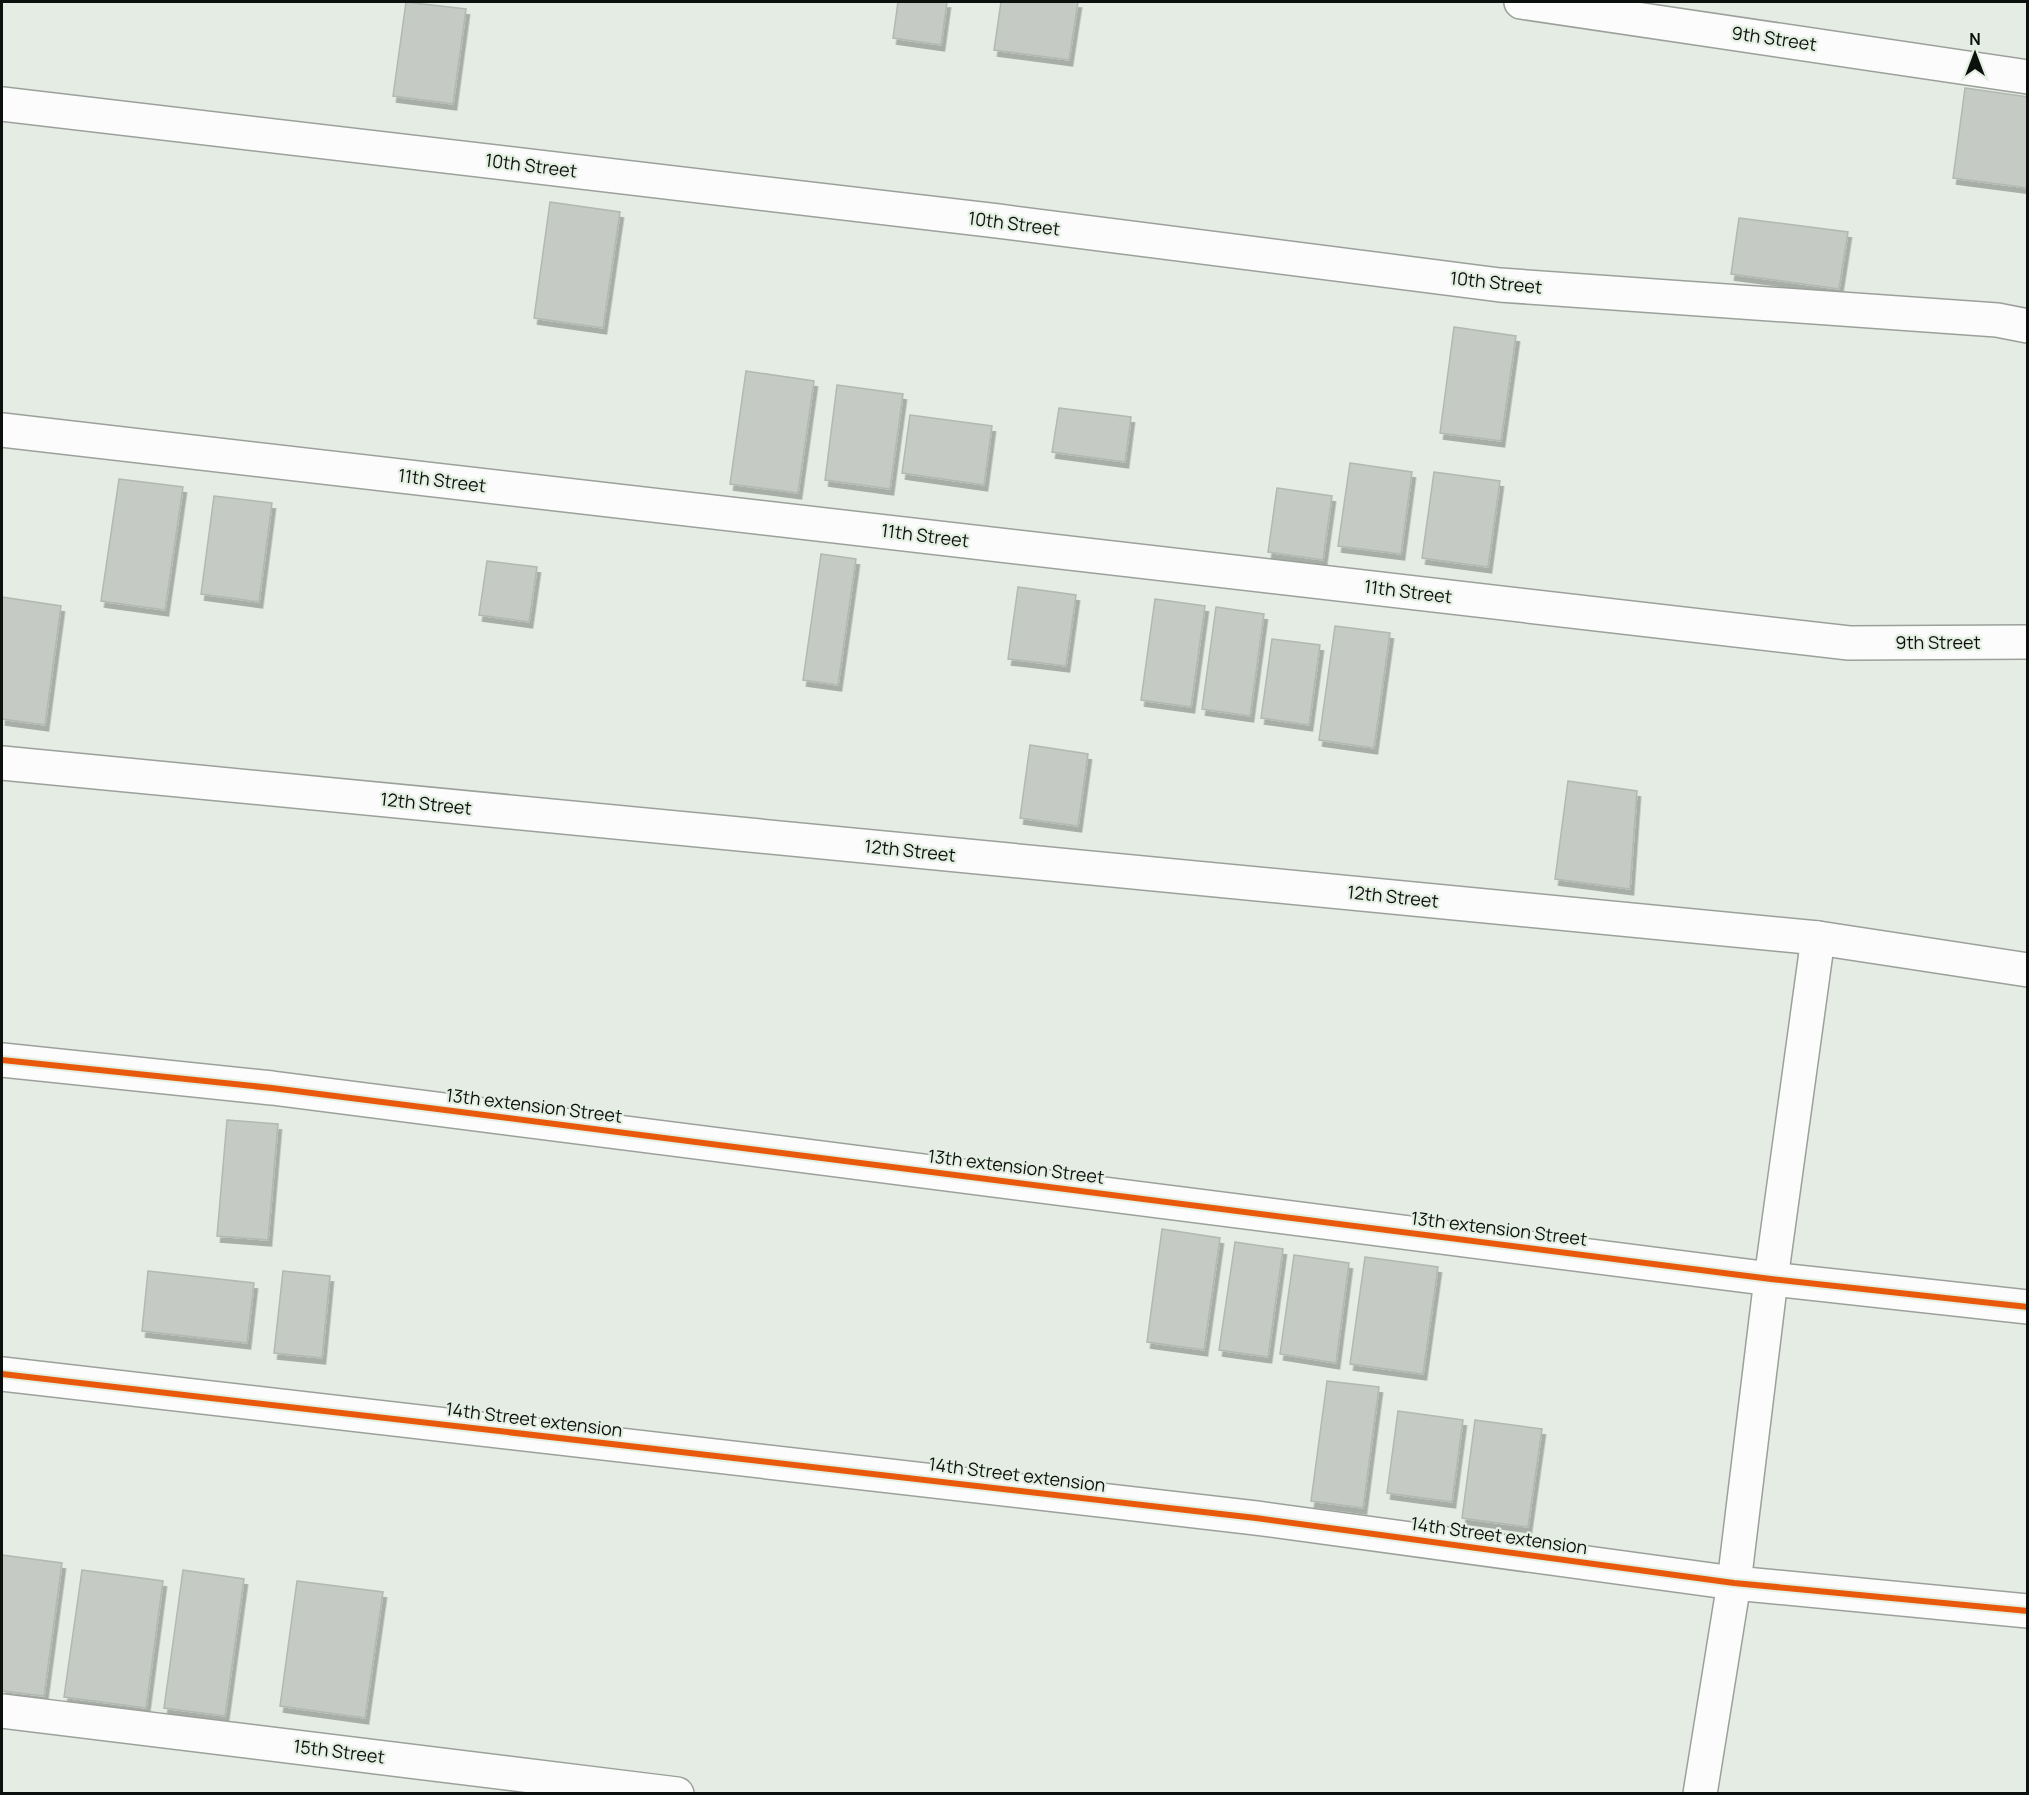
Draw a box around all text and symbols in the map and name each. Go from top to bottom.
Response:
street label: 9th Street [1730,20,1818,56]
north arrow [1945,24,2005,84]
text: N [1969,28,1981,50]
street label: 10th Street [484,147,578,183]
street label: 10th Street [967,205,1061,241]
street label: 10th Street [1449,265,1543,299]
street label: 11th Street [397,463,487,497]
street label: 11th Street [880,518,970,552]
street label: 11th Street [1363,574,1453,608]
street label: 9th Street [1895,630,1981,654]
street label: 12th Street [379,786,473,820]
street label: 12th Street [863,833,957,867]
street label: 12th Street [1346,879,1440,913]
street label: 13th extension Street [445,1082,624,1128]
street label: 13th extension Street [927,1143,1106,1189]
street label: 13th extension Street [1410,1205,1589,1251]
street label: 14th Street extension [444,1396,624,1442]
street label: 14th Street extension [927,1451,1107,1497]
street label: 14th Street extension [1409,1511,1589,1559]
street label: 15th Street [292,1734,386,1769]

